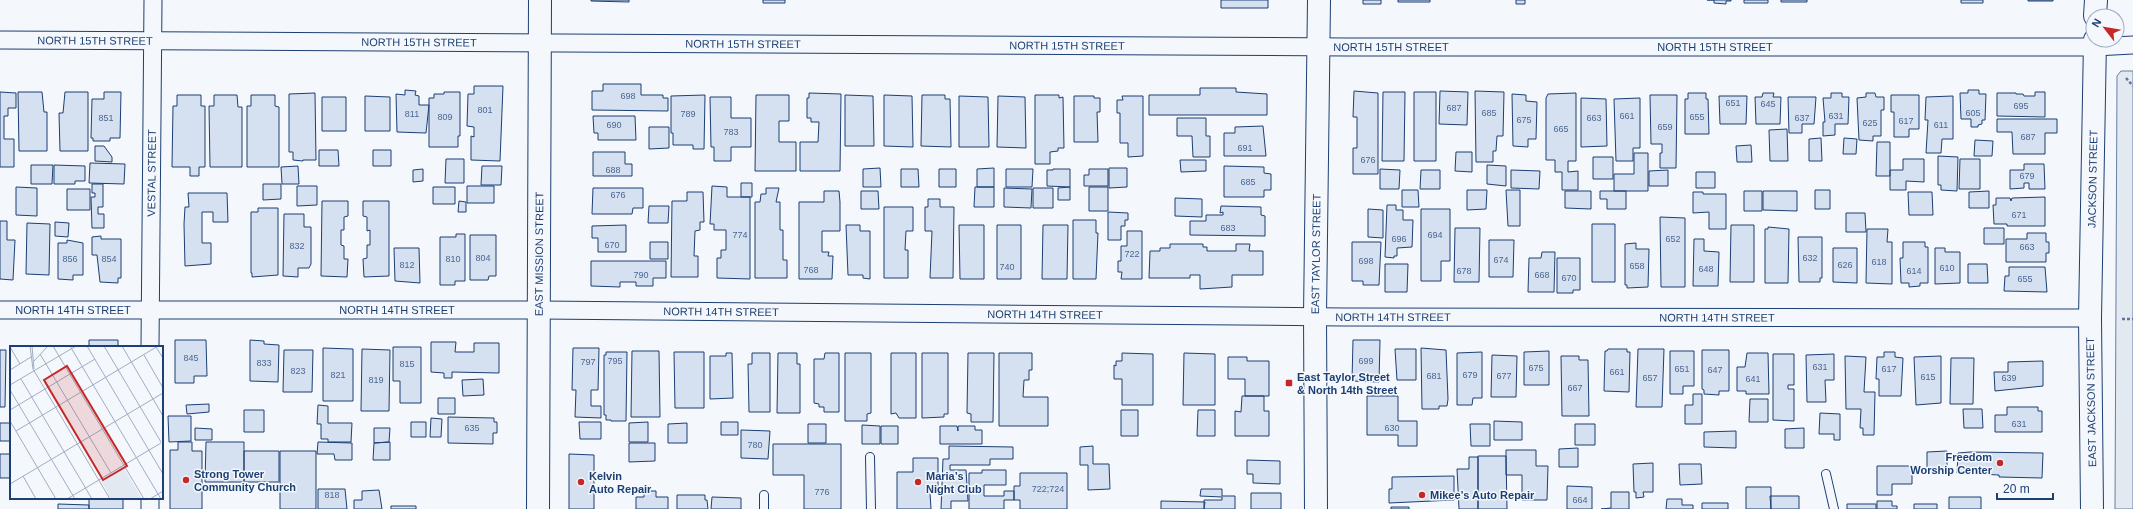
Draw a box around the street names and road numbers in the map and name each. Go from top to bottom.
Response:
street label: NORTH 15TH STREET [37,34,153,47]
street label: NORTH 15TH STREET [361,36,477,48]
street label: NORTH 15TH STREET [685,38,801,50]
street label: NORTH 15TH STREET [1009,39,1125,52]
street label: NORTH 15TH STREET [1333,41,1449,53]
street label: NORTH 15TH STREET [1657,41,1773,53]
street label: VESTAL STREET [145,129,158,217]
street label: JACKSON STREET [2086,129,2099,228]
street label: EAST MISSION STREET [533,191,545,316]
street label: EAST TAYLOR STREET [1309,193,1323,314]
street label: NORTH 14TH STREET [15,304,131,316]
street label: NORTH 14TH STREET [339,304,455,316]
street label: NORTH 14TH STREET [663,305,779,318]
street label: NORTH 14TH STREET [987,308,1103,321]
street label: NORTH 14TH STREET [1335,311,1451,323]
street label: NORTH 14TH STREET [1659,311,1775,324]
street label: EAST JACKSON STREET [2084,337,2098,467]

